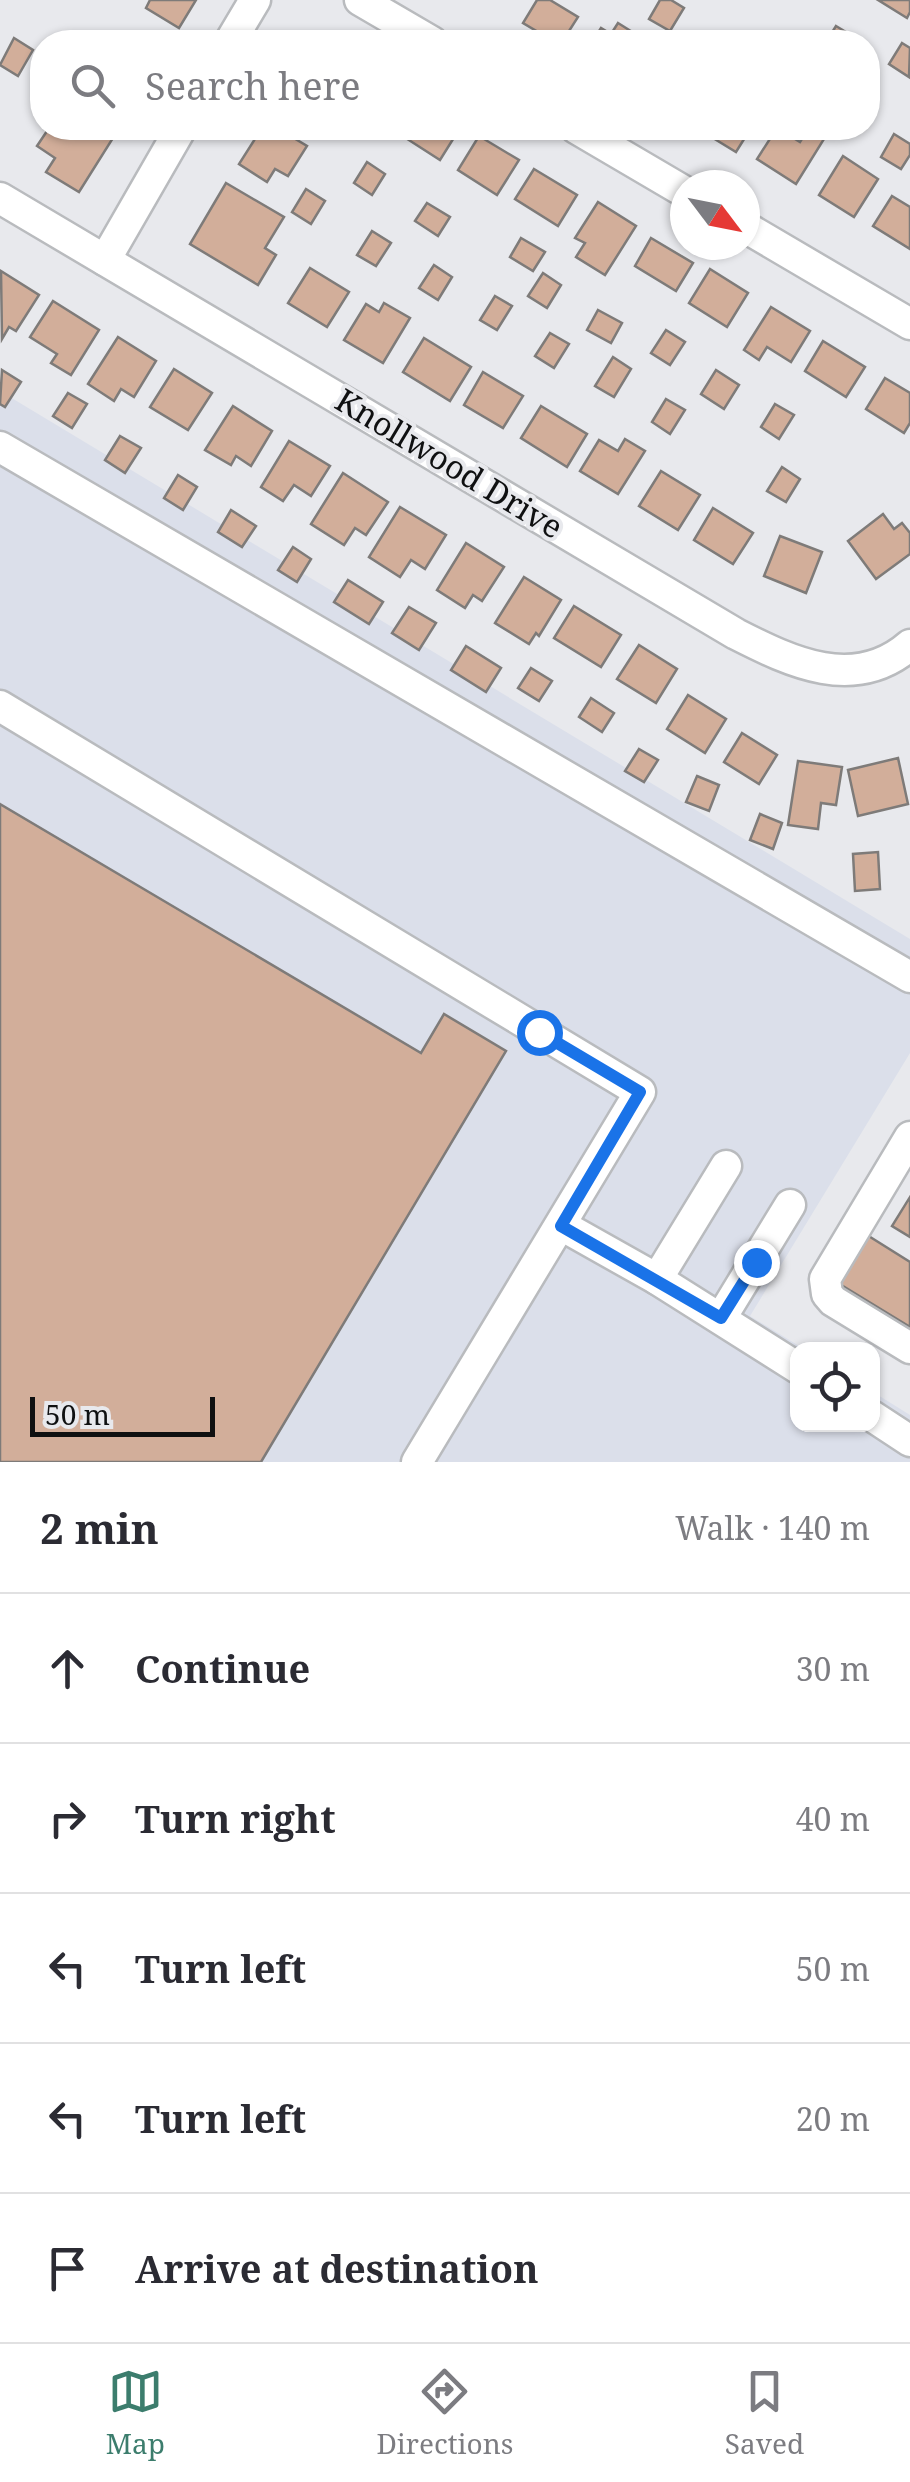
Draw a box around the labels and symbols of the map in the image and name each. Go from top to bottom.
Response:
north arrow [670,170,760,260]
street label: Knollwood Drive [328,378,571,548]
route start [517,1010,563,1056]
route end [734,1240,780,1286]
scale bar [30,1392,215,1436]

